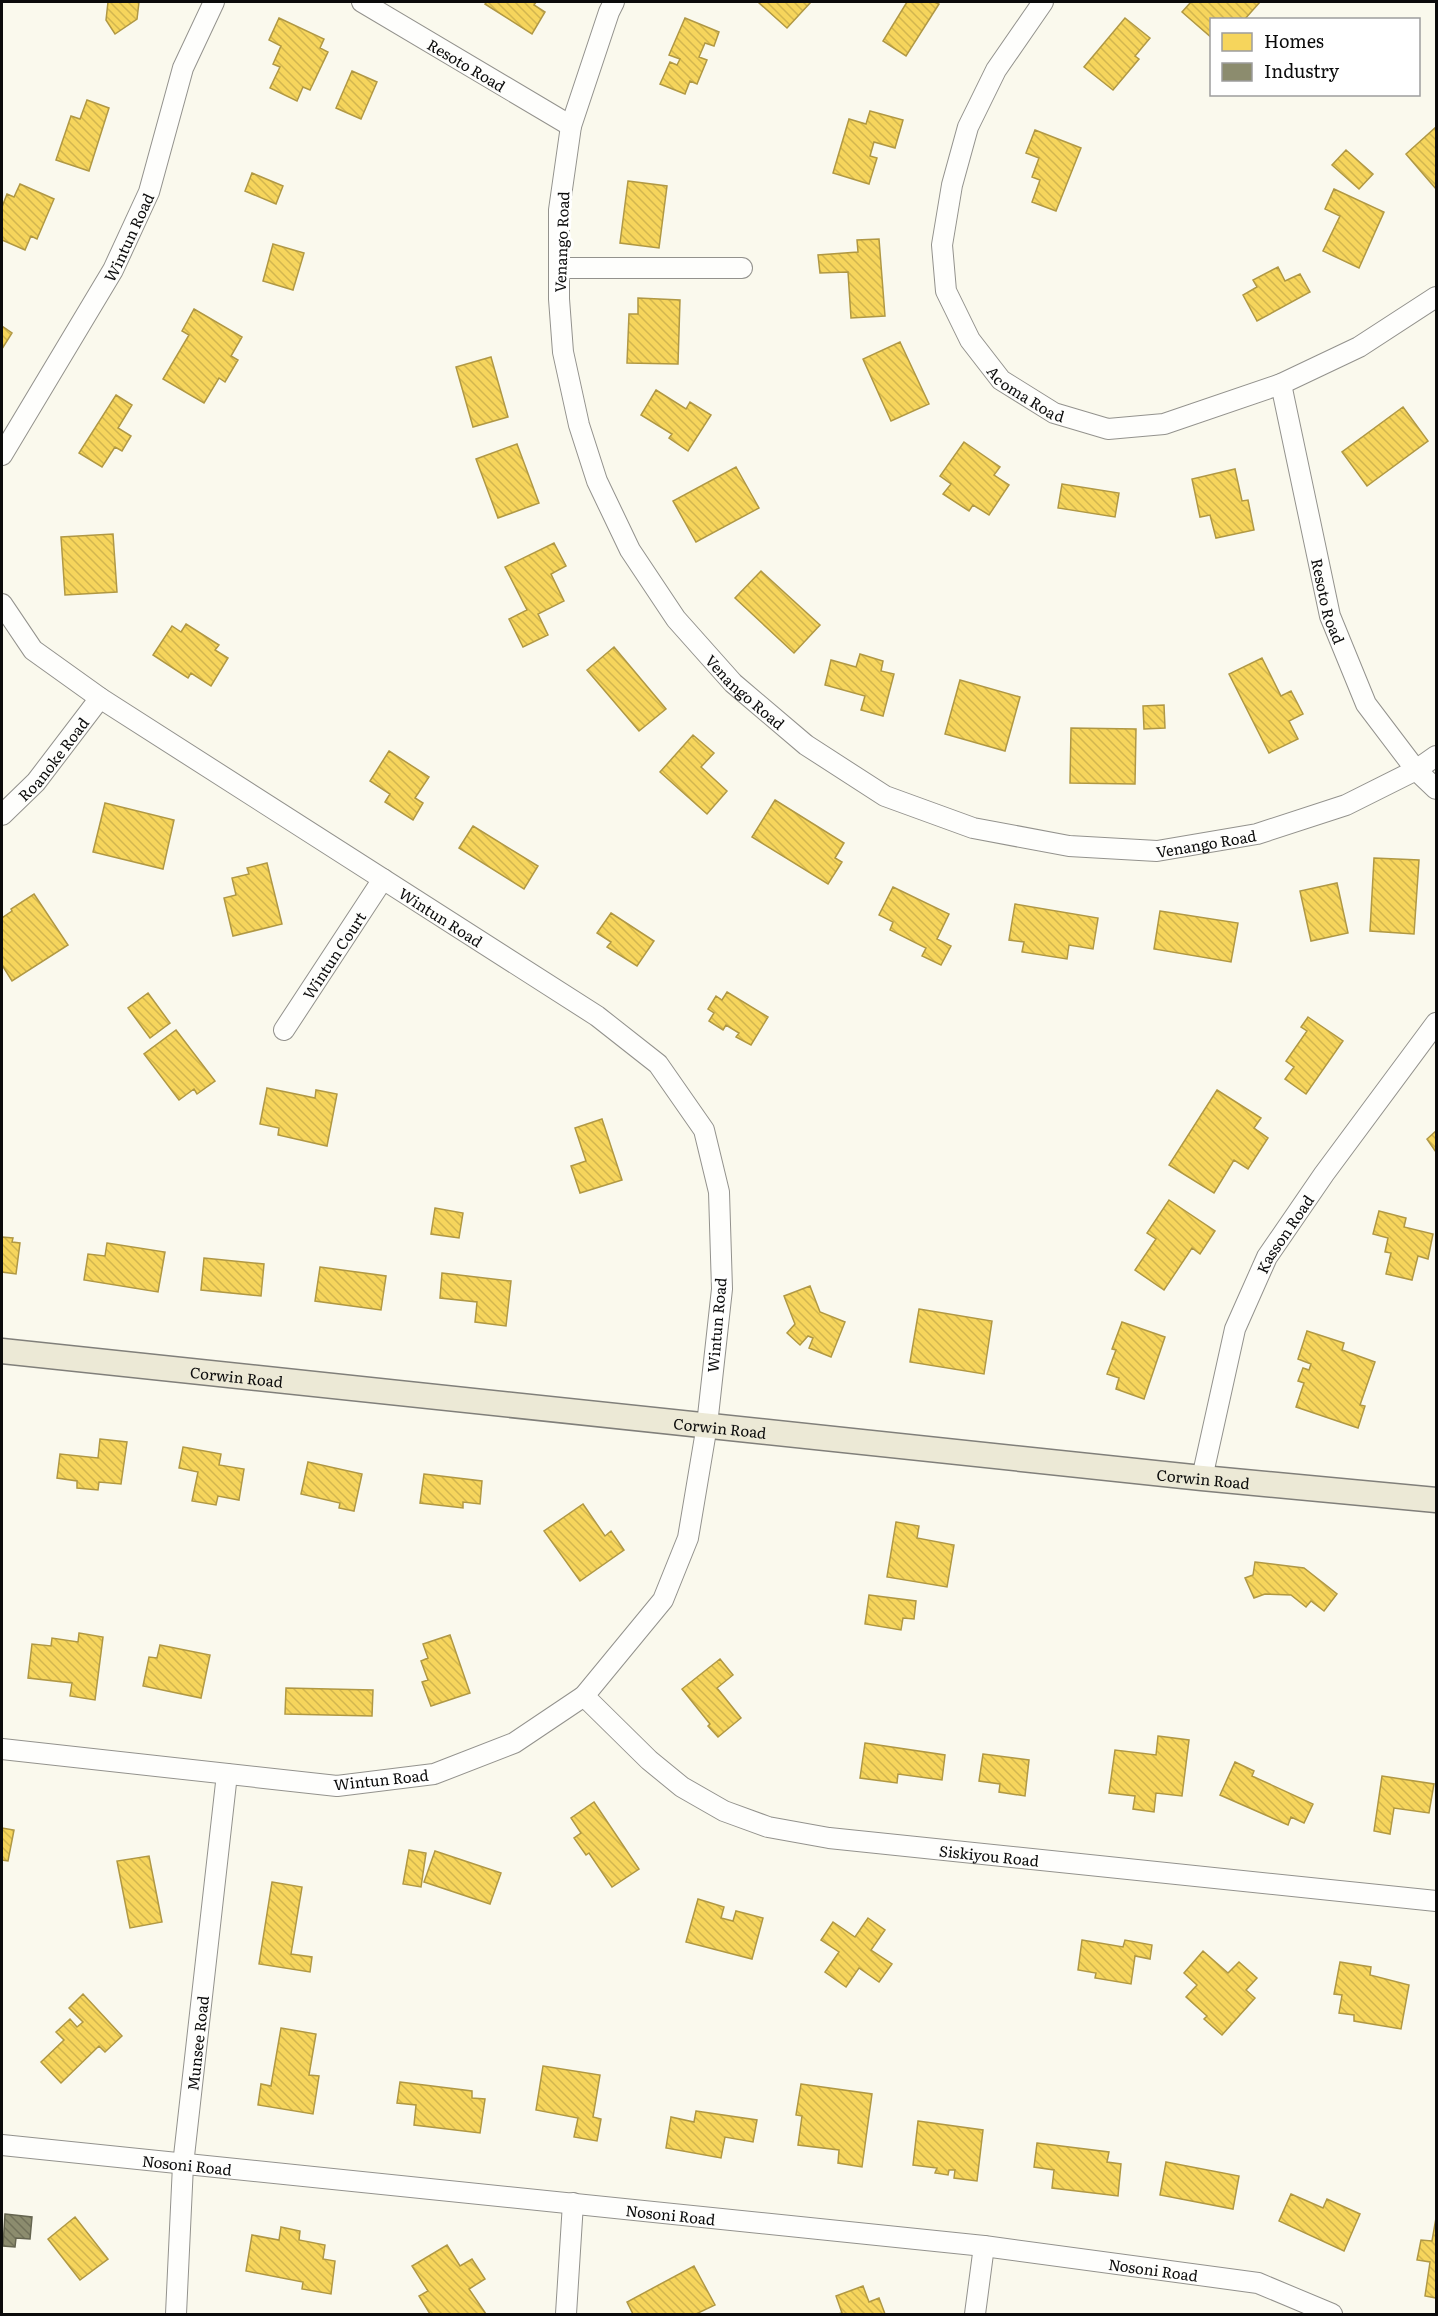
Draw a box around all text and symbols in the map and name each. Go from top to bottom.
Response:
legend [1210,18,1420,96]
text: Homes [1264,27,1324,54]
street label: Resoto Road [423,32,510,96]
text: Industry [1264,57,1340,84]
street label: Wintun Road [97,189,159,286]
street label: Venango Road [548,191,574,293]
street label: Acoma Road [982,360,1067,427]
street label: Resoto Road [1307,556,1352,647]
street label: Venango Road [701,649,790,734]
street label: Roanoke Road [12,712,93,806]
street label: Venango Road [1154,823,1258,862]
street label: Wintun Road [395,881,488,952]
street label: Wintun Court [296,906,371,1003]
street label: Kasson Road [1250,1190,1318,1277]
street label: Wintun Road [700,1277,732,1373]
street label: Corwin Road [189,1359,284,1392]
street label: Corwin Road [672,1411,768,1443]
street label: Corwin Road [1156,1462,1251,1494]
street label: Wintun Road [332,1763,430,1795]
street label: Siskiyou Road [938,1838,1040,1871]
street label: Munsee Road [180,1994,213,2092]
street label: Nosoni Road [141,2148,233,2180]
street label: Nosoni Road [624,2198,716,2230]
street label: Nosoni Road [1107,2251,1199,2286]

